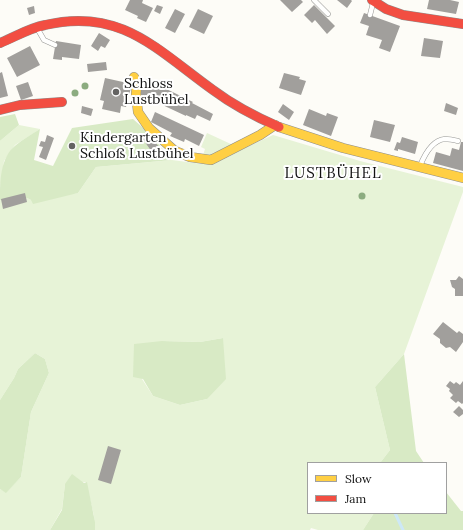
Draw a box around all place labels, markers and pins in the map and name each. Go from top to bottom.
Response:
place label: Schloss Lustbühel [124,76,189,108]
marker: Schloss Lustbühel [111,87,121,97]
place label: Kindergarten Schloß Lustbühel [80,130,194,162]
marker: Kindergarten Schloß Lustbühel [67,141,77,151]

